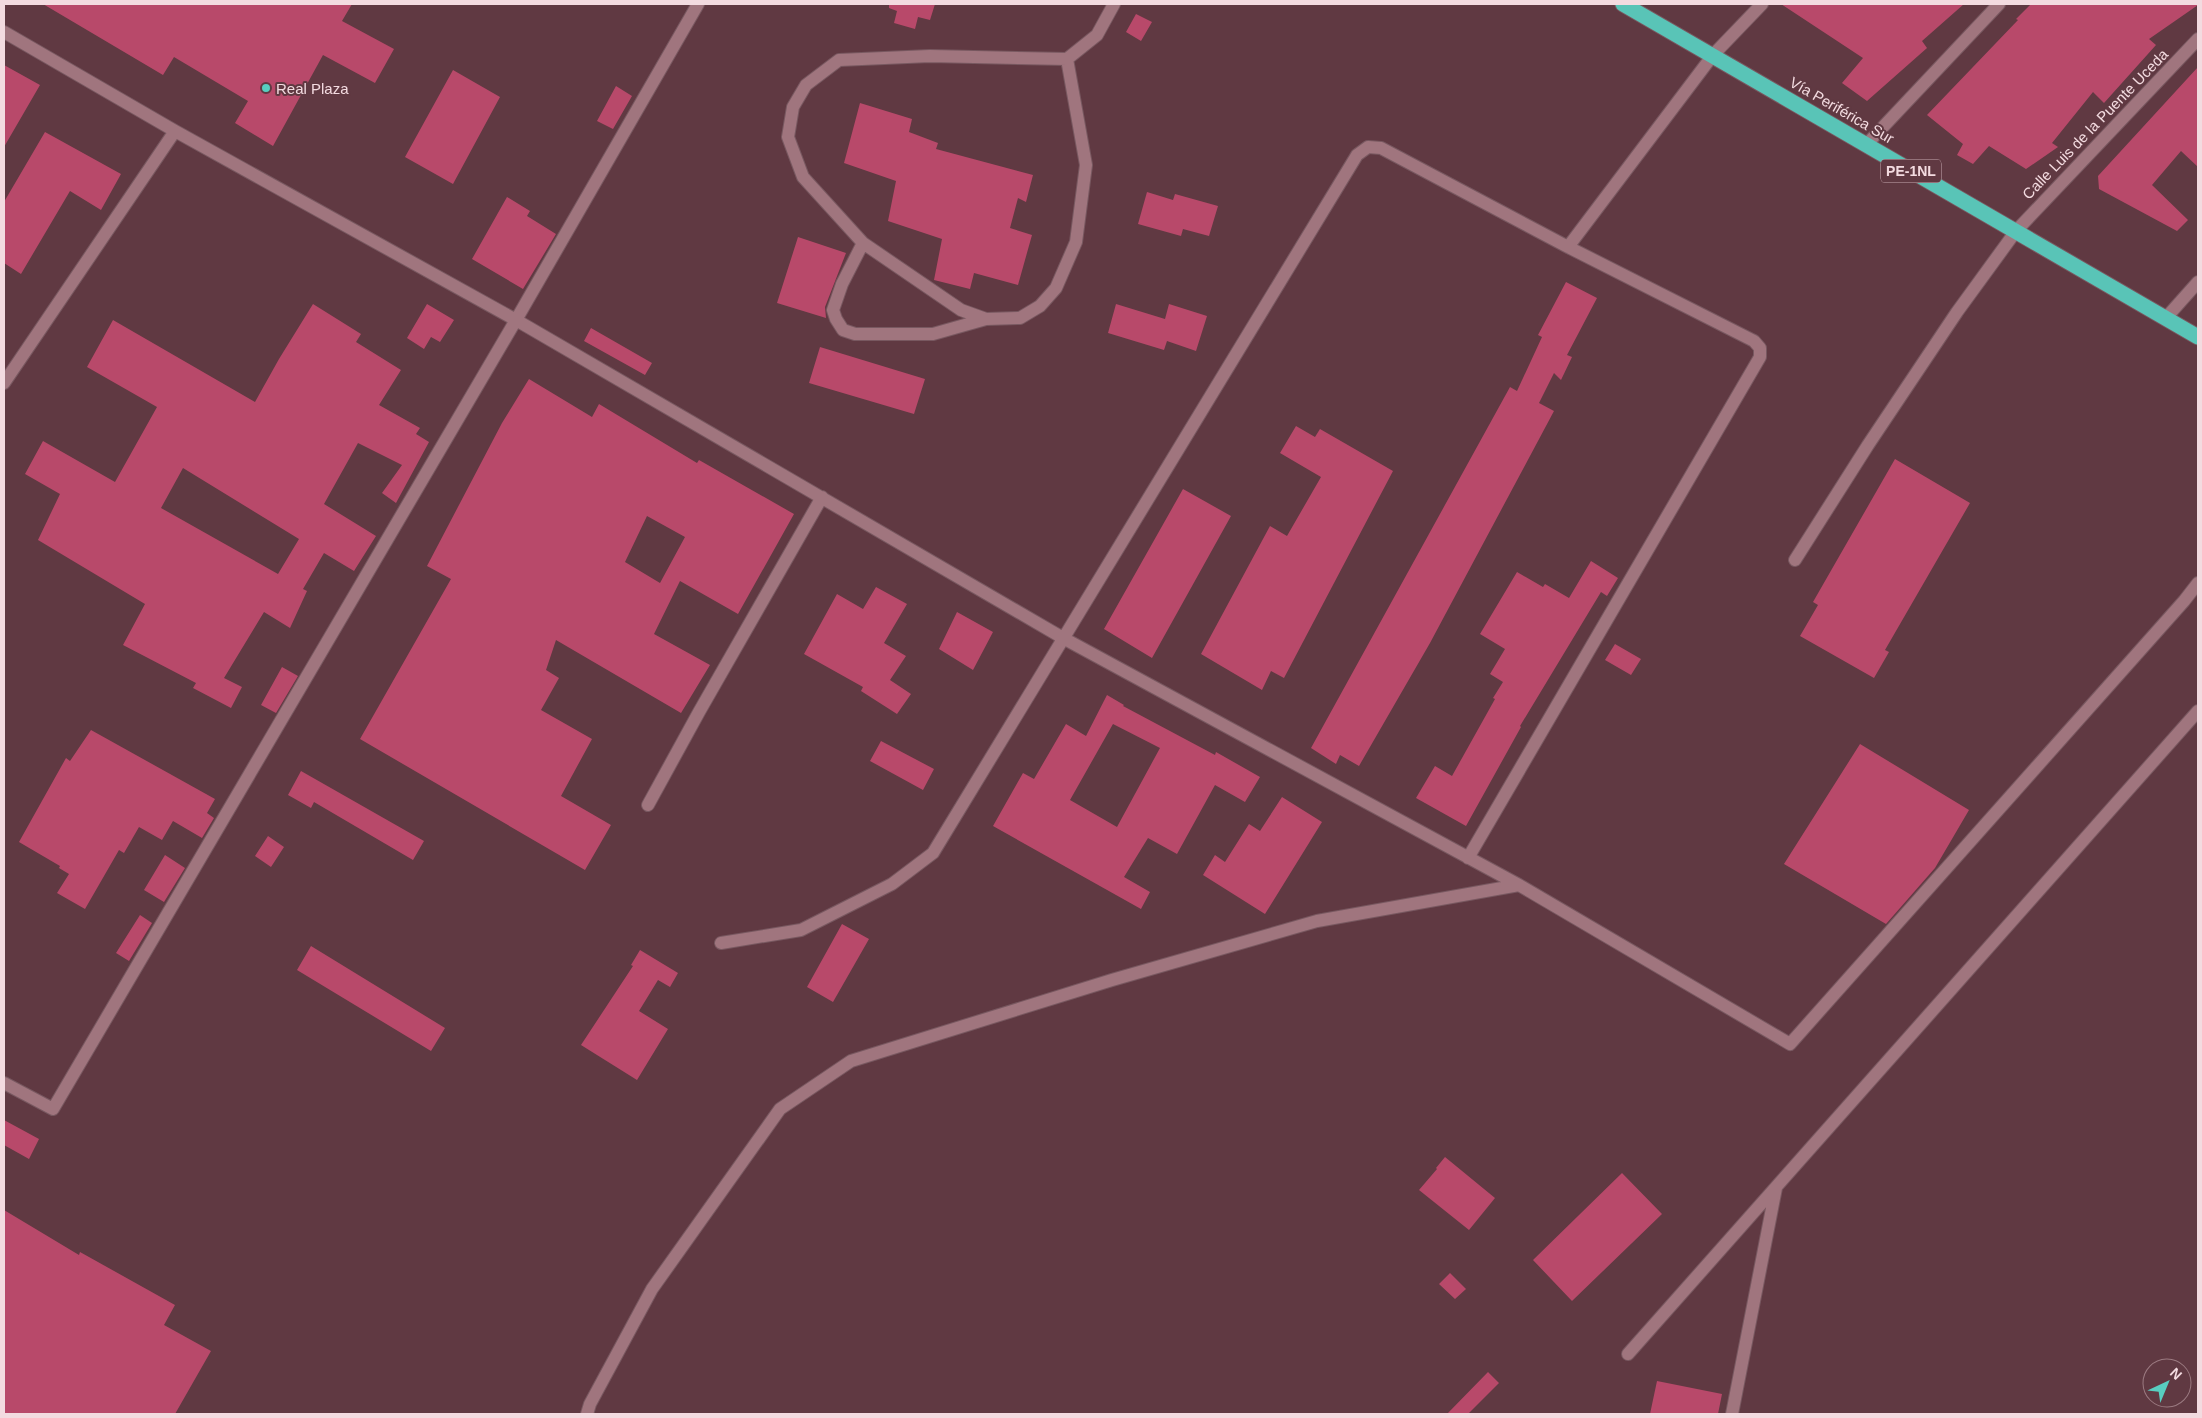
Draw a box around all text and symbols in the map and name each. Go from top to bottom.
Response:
street label: Calle Luis de la Puente Uceda [2019,45,2172,202]
street label: Vía Periférica Sur [1787,73,1897,147]
place label: Real Plaza [276,80,349,97]
marker: Real Plaza [260,82,272,94]
road number: PE-1NL [1881,160,1941,182]
north arrow [2142,1358,2192,1408]
text: N [2167,1364,2185,1383]

